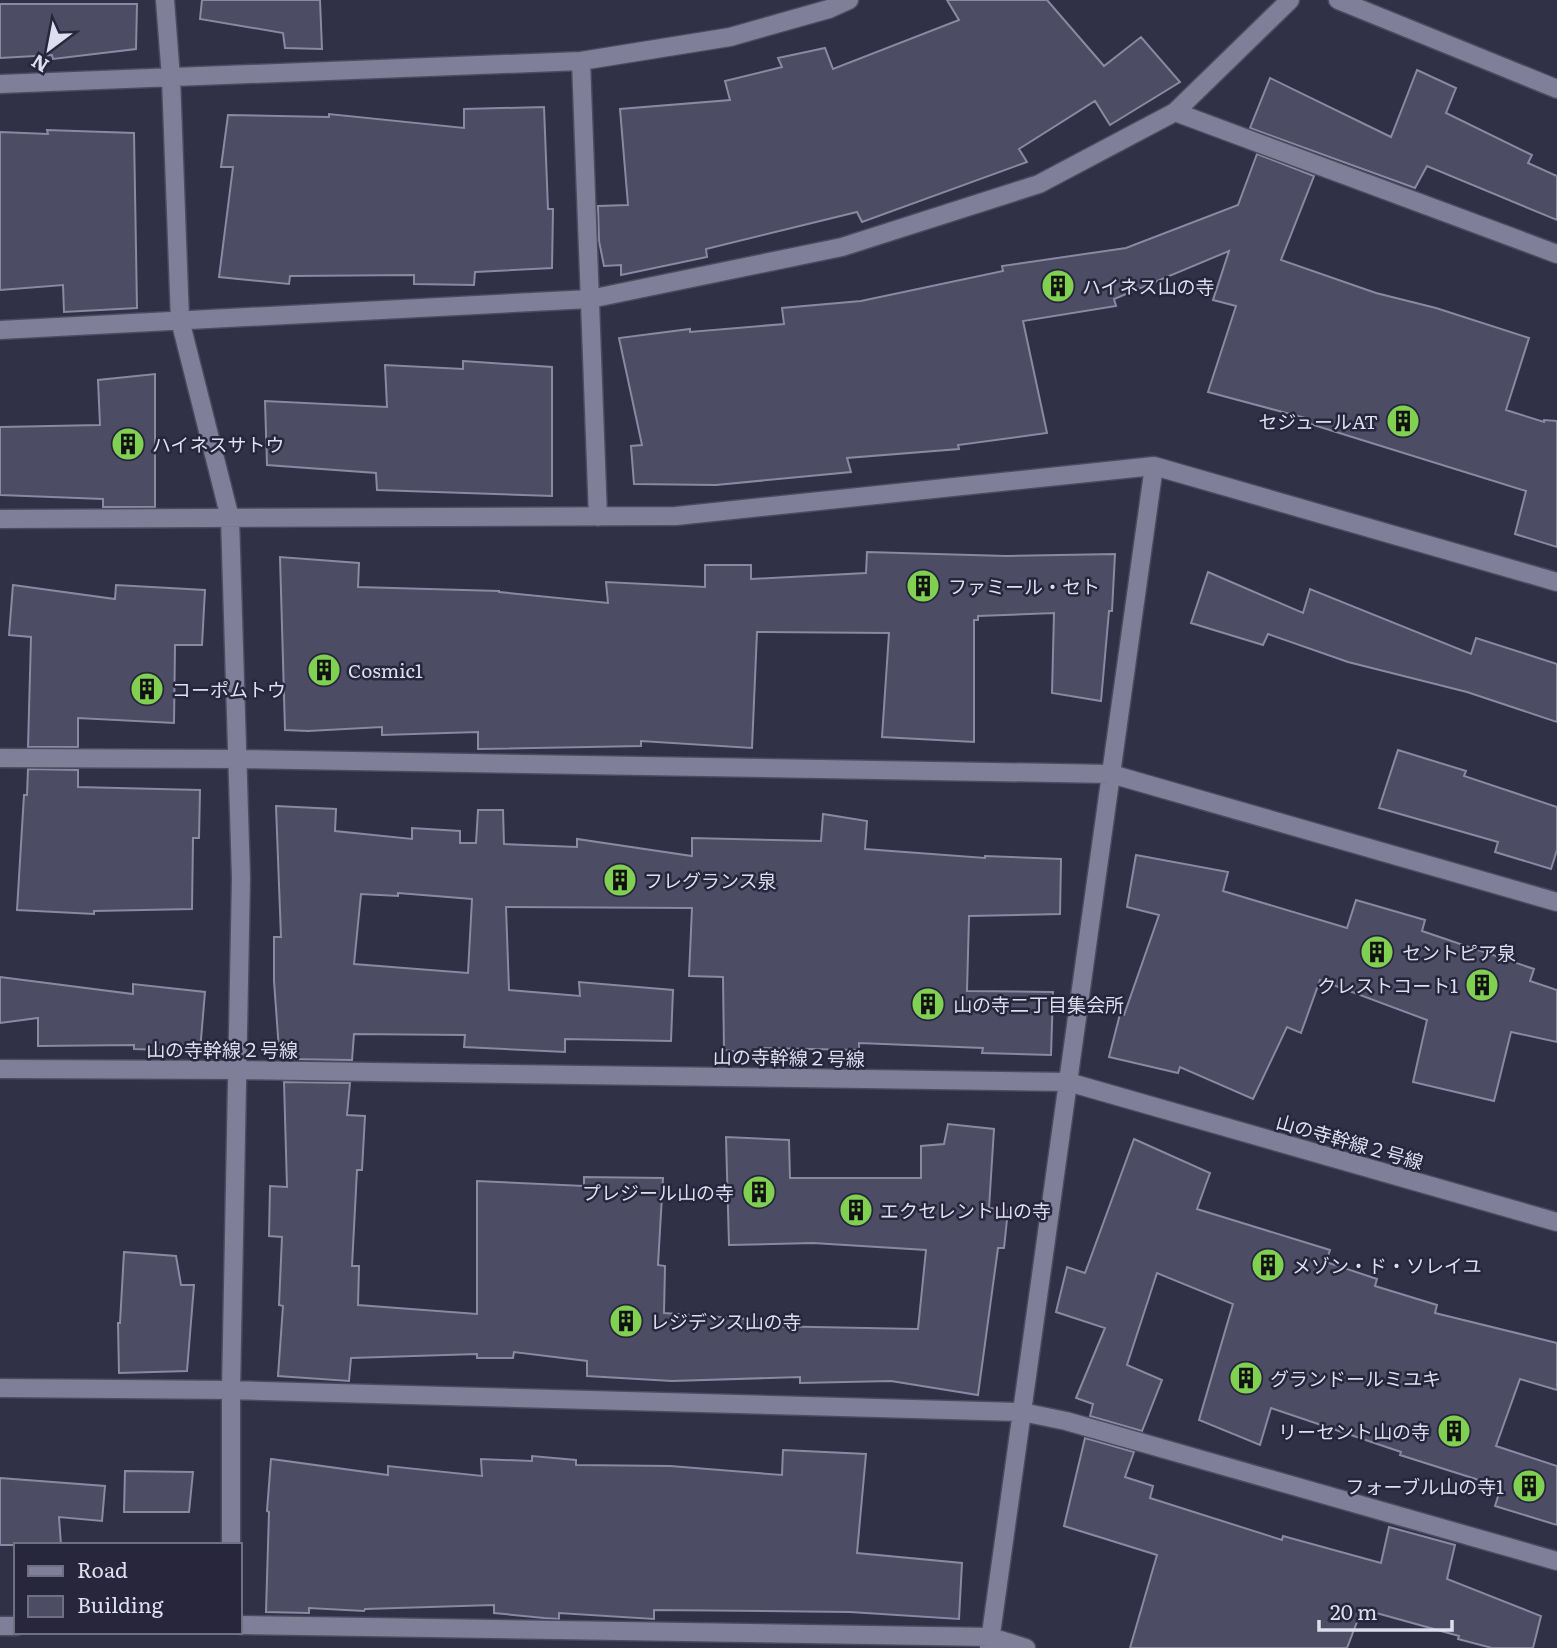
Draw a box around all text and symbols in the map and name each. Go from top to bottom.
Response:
north arrow [14,14,84,84]
text: N [25,48,54,80]
building icon: ハイネス山の寺 [1039,267,1077,305]
place label: ハイネス山の寺 [1082,272,1215,300]
building icon: セジュールAT [1384,402,1422,440]
place label: セジュールAT [1258,407,1378,435]
building icon: ハイネスサトウ [109,425,147,463]
place label: ハイネスサトウ [152,430,285,458]
building icon: ファミール・セト [904,567,942,605]
place label: ファミール・セト [948,572,1100,600]
building icon: Cosmic1 [305,651,343,689]
place label: Cosmic1 [348,656,423,684]
building icon: コーポムトウ [128,670,166,708]
place label: コーポムトウ [172,675,286,703]
building icon: フレグランス泉 [601,861,639,899]
place label: フレグランス泉 [644,866,777,894]
building icon: セントピア泉 [1358,933,1396,971]
place label: セントピア泉 [1402,938,1516,966]
building icon: クレストコート1 [1463,966,1501,1004]
place label: クレストコート1 [1317,971,1458,999]
building icon: 山の寺二丁目集会所 [909,985,947,1023]
place label: 山の寺二丁目集会所 [953,990,1124,1018]
street label: 山の寺幹線２号線 [146,1035,298,1063]
street label: 山の寺幹線２号線 [713,1042,865,1072]
street label: 山の寺幹線２号線 [1273,1107,1427,1175]
building icon: プレジール山の寺 [740,1173,778,1211]
place label: プレジール山の寺 [582,1178,734,1206]
building icon: エクセレント山の寺 [837,1191,875,1229]
place label: エクセレント山の寺 [880,1196,1051,1224]
building icon: メゾン・ド・ソレイユ [1249,1246,1287,1284]
place label: メゾン・ド・ソレイユ [1292,1251,1482,1279]
building icon: レジデンス山の寺 [607,1302,645,1340]
place label: レジデンス山の寺 [650,1307,802,1335]
building icon: グランドールミユキ [1227,1359,1265,1397]
place label: グランドールミユキ [1270,1364,1441,1392]
building icon: リーセント山の寺 [1435,1412,1473,1450]
place label: リーセント山の寺 [1278,1417,1430,1445]
building icon: フォーブル山の寺1 [1510,1467,1548,1505]
place label: フォーブル山の寺1 [1345,1472,1504,1500]
legend [14,1543,242,1634]
text: Road [77,1553,128,1584]
text: Building [77,1588,164,1619]
scale bar [1319,1588,1452,1632]
text: 20 m [1330,1595,1377,1626]

